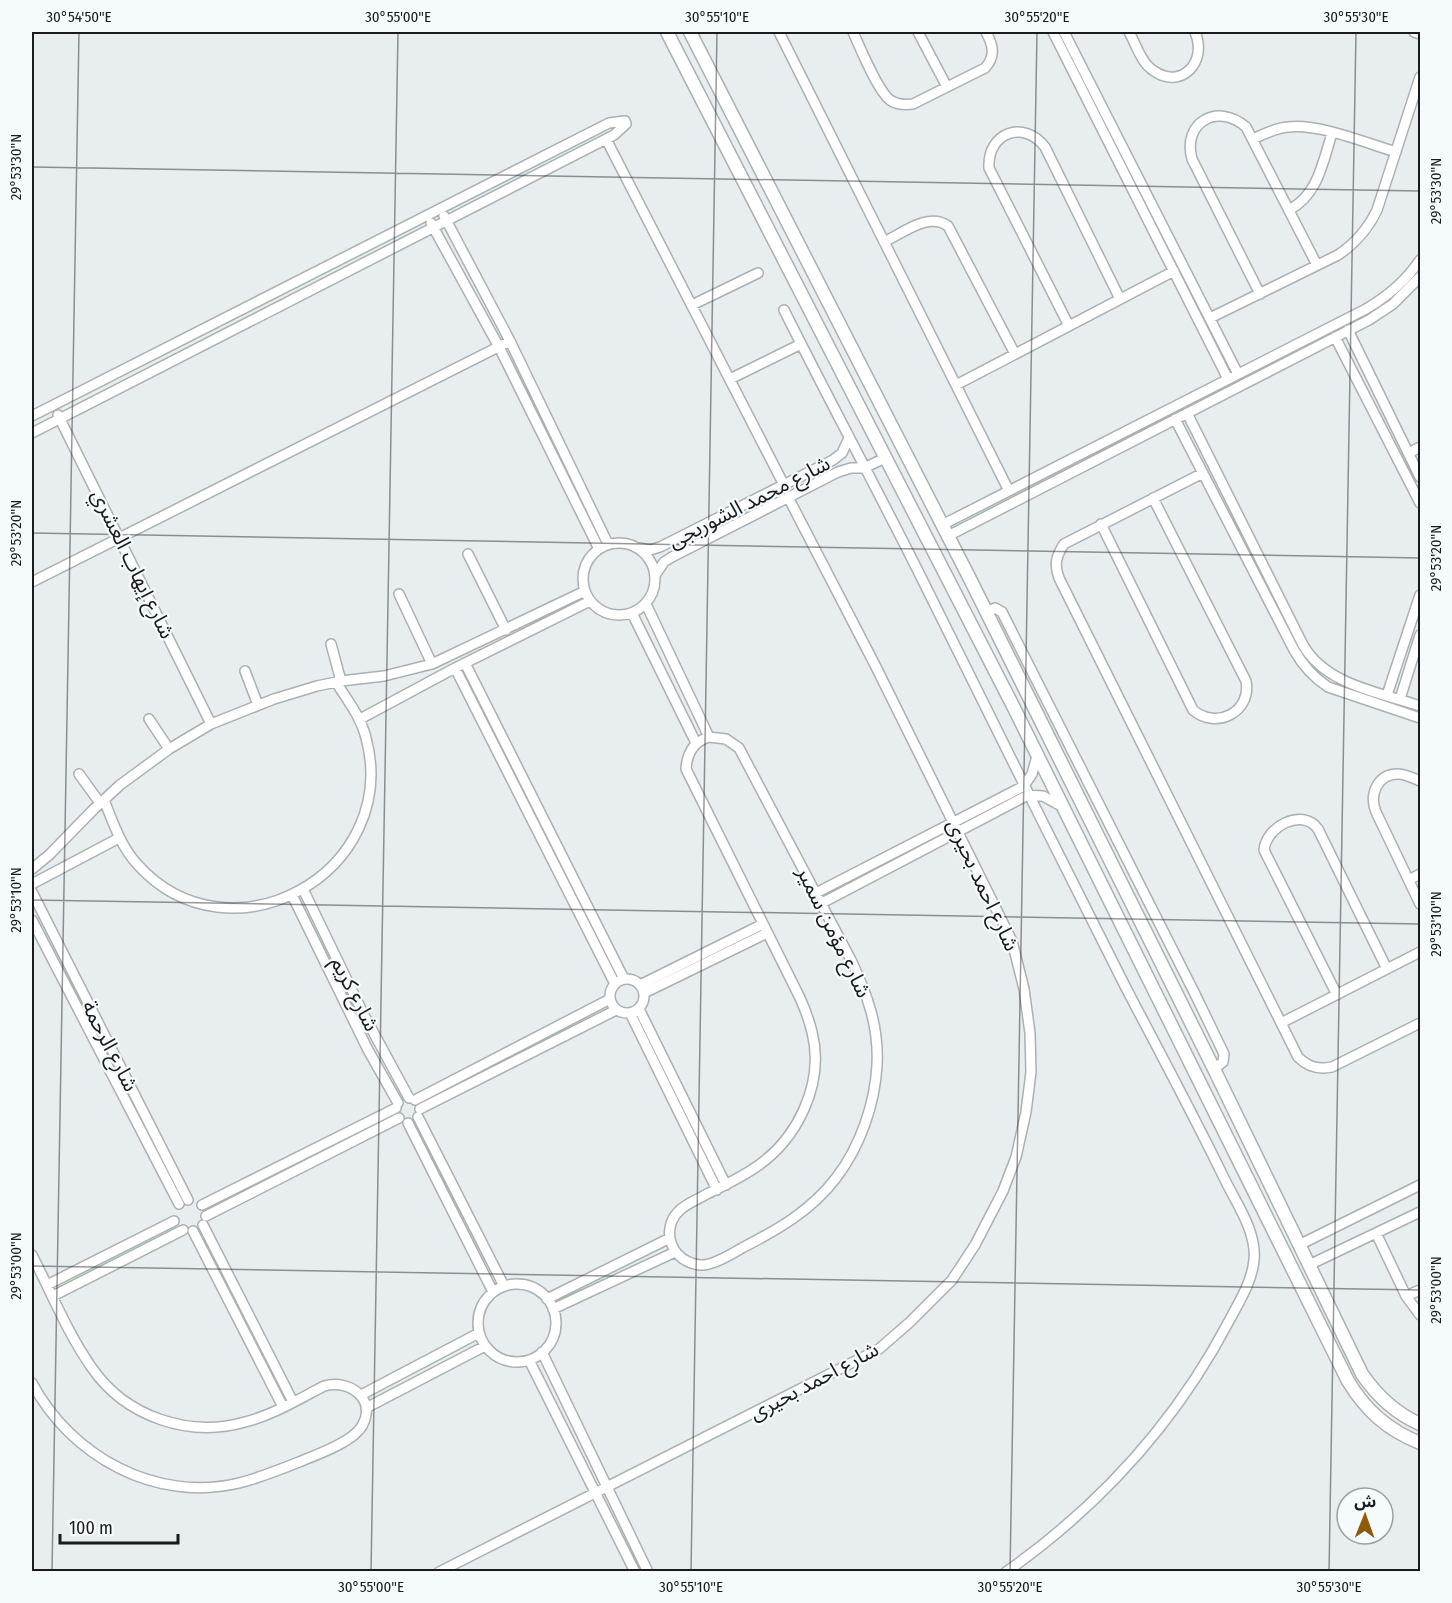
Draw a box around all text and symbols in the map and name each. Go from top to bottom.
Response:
text: 30°54'50"E [46,8,112,26]
text: 30°55'00"E [365,8,431,26]
text: 30°55'10"E [685,8,749,26]
text: 30°55'20"E [1005,8,1069,26]
text: 30°55'30"E [1323,8,1389,26]
text: 29°53'30"N [7,134,25,200]
text: 29°53'30"N [1427,158,1445,224]
street label: شارع محمد الشوربجى [664,450,835,556]
street label: شارع إيهاب العشري [83,485,180,644]
text: 29°53'20"N [7,500,25,566]
text: 29°53'20"N [1427,525,1445,591]
street label: شارع احمد بحيرى [939,815,1025,956]
street label: شارع مؤمن سمير [789,861,877,1003]
text: 29°53'10"N [7,867,25,933]
text: 29°53'10"N [1427,891,1445,957]
street label: شارع كريم [323,952,385,1037]
street label: شارع الرحمة [74,996,144,1097]
text: 29°53'00"N [7,1232,25,1300]
text: 29°53'00"N [1427,1256,1445,1324]
street label: شارع احمد بحيرى [745,1336,884,1428]
north arrow [1335,1486,1395,1546]
text: ش [1354,1492,1376,1511]
scale bar [60,1507,178,1545]
text: 100 m [69,1517,113,1539]
text: 30°55'00"E [338,1578,404,1596]
text: 30°55'10"E [659,1578,723,1596]
text: 30°55'20"E [978,1578,1042,1596]
text: 30°55'30"E [1296,1578,1362,1596]

